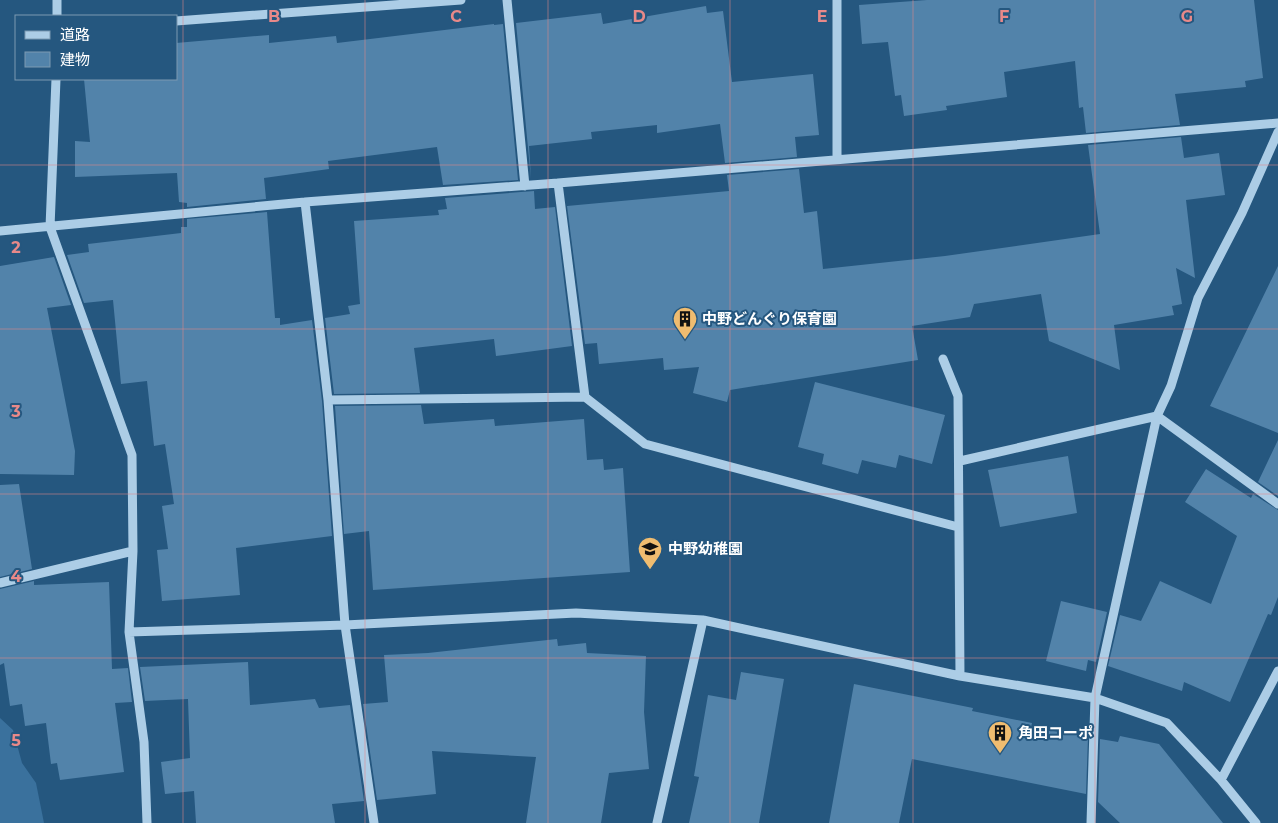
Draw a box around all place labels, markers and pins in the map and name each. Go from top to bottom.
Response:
building icon: 中野どんぐり保育園 [672,306,698,340]
place label: 中野どんぐり保育園 [702,309,837,328]
school or university icon: 中野幼稚園 [637,536,663,570]
place label: 中野幼稚園 [668,539,743,558]
building icon: 角田コーポ [987,720,1013,754]
place label: 角田コーポ [1018,723,1093,742]

